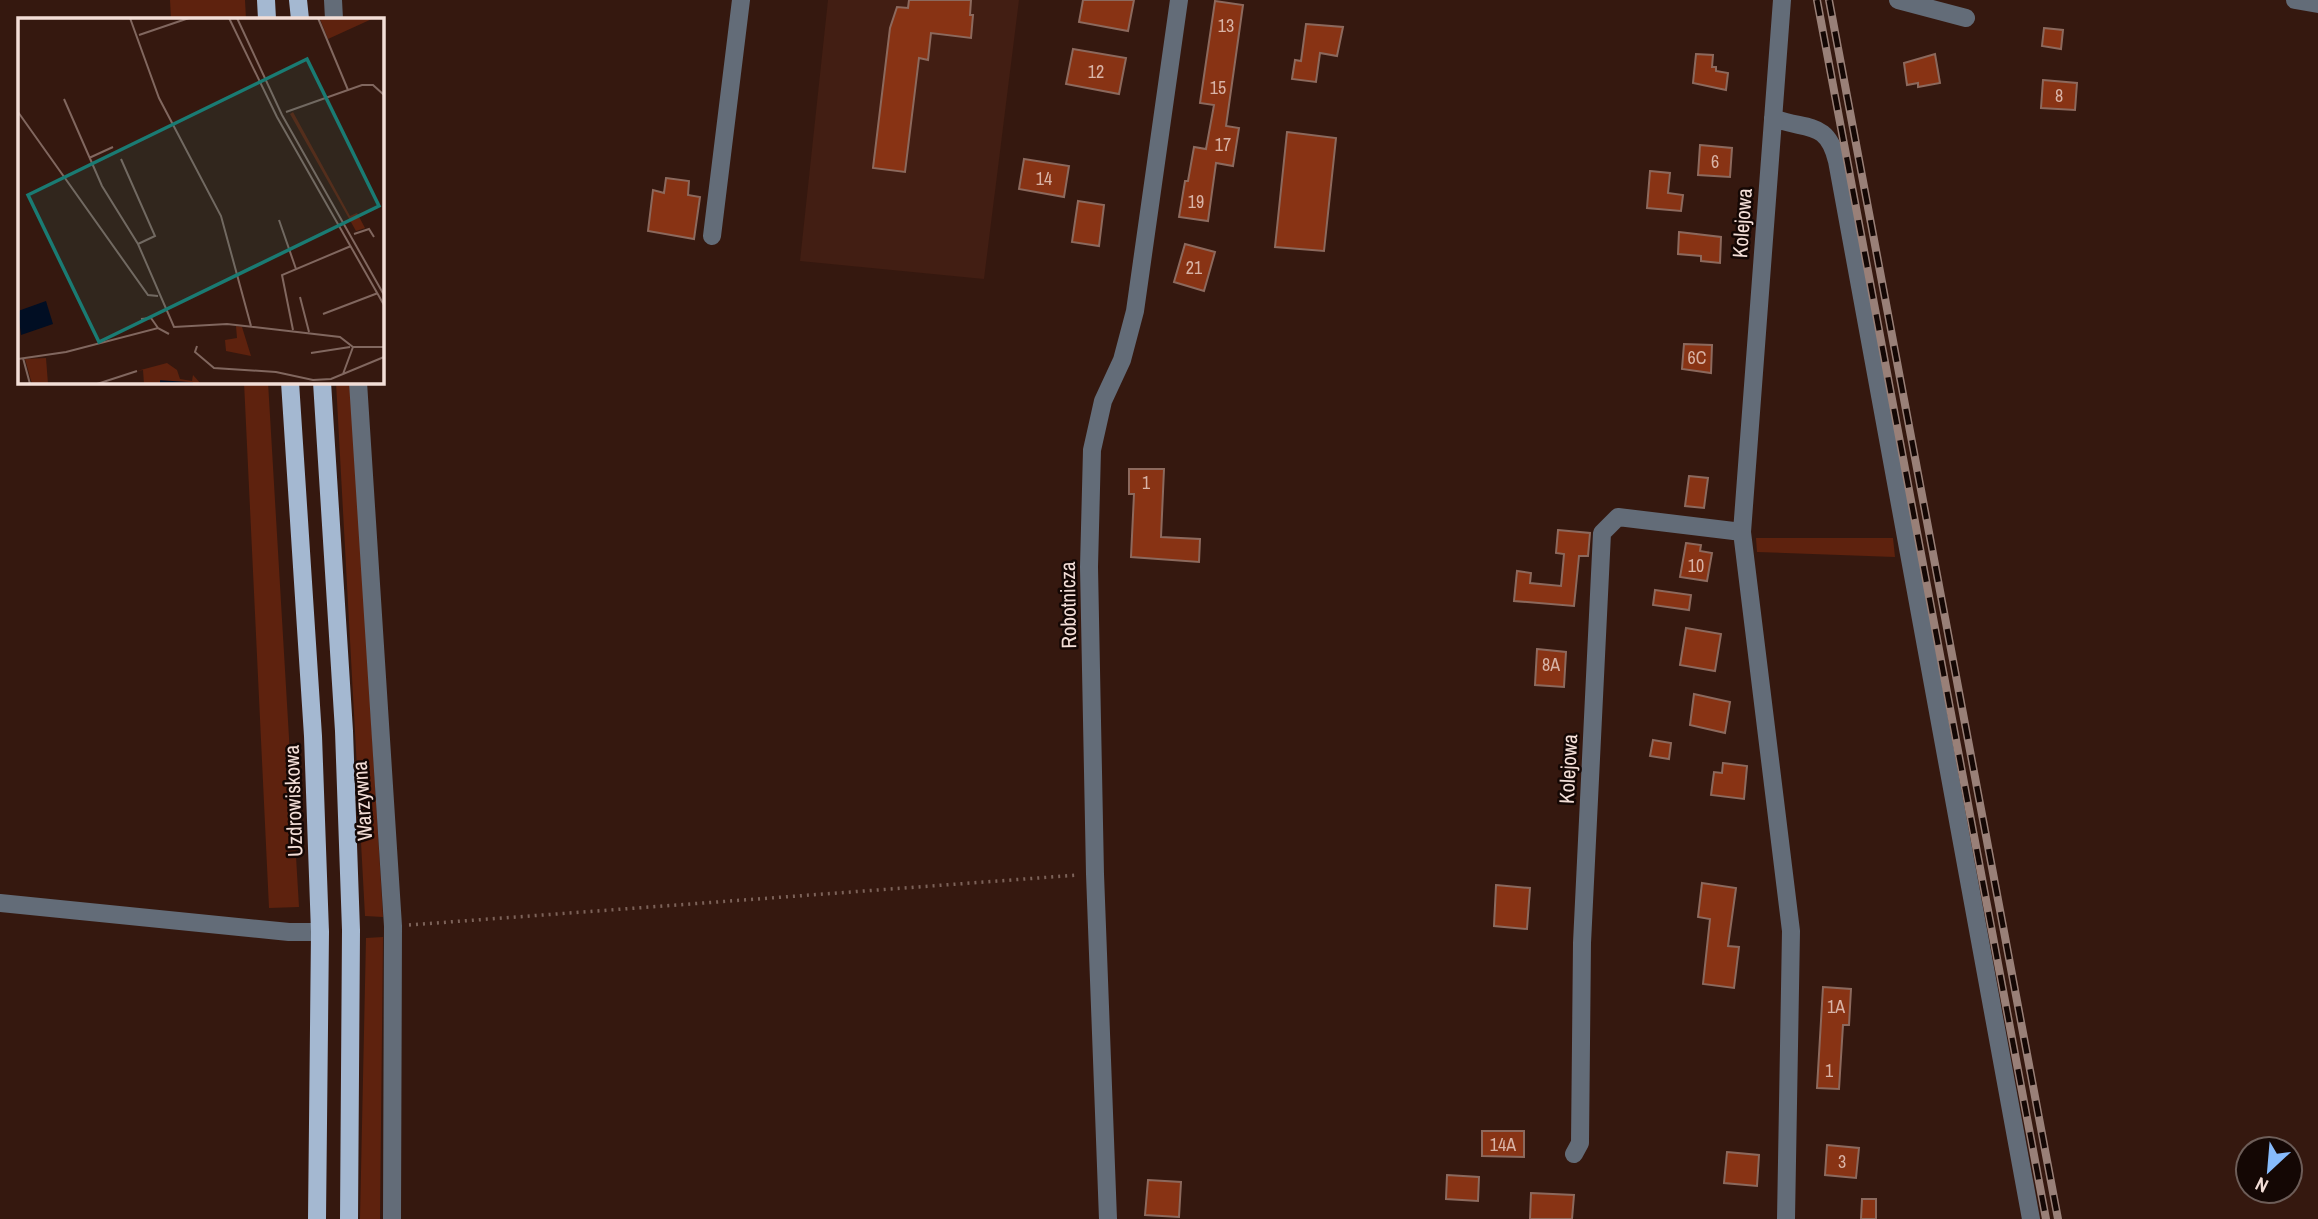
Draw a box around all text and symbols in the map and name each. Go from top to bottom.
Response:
house number: 13 [1218,13,1234,38]
inset map [18,18,383,383]
house number: 12 [1088,59,1104,84]
house number: 15 [1210,75,1226,100]
house number: 8 [2055,83,2063,108]
house number: 17 [1215,132,1231,157]
house number: 6 [1711,149,1719,174]
house number: 14 [1036,166,1052,191]
street label: Kolejowa [1725,187,1759,259]
house number: 19 [1188,189,1204,214]
house number: 21 [1186,255,1203,280]
house number: 6C [1688,345,1706,370]
house number: 1 [1142,470,1151,495]
house number: 10 [1688,553,1704,578]
street label: Robotnicza [1053,561,1083,649]
house number: 8A [1542,652,1560,677]
street label: Kolejowa [1552,733,1584,805]
street label: Uzdrowiskowa [277,744,309,857]
street label: Warzywna [345,760,379,842]
house number: 1A [1827,994,1845,1019]
house number: 1 [1825,1058,1834,1083]
house number: 14A [1490,1132,1516,1157]
north arrow [2234,1135,2304,1205]
house number: 3 [1838,1149,1846,1174]
text: N [2251,1171,2272,1199]

